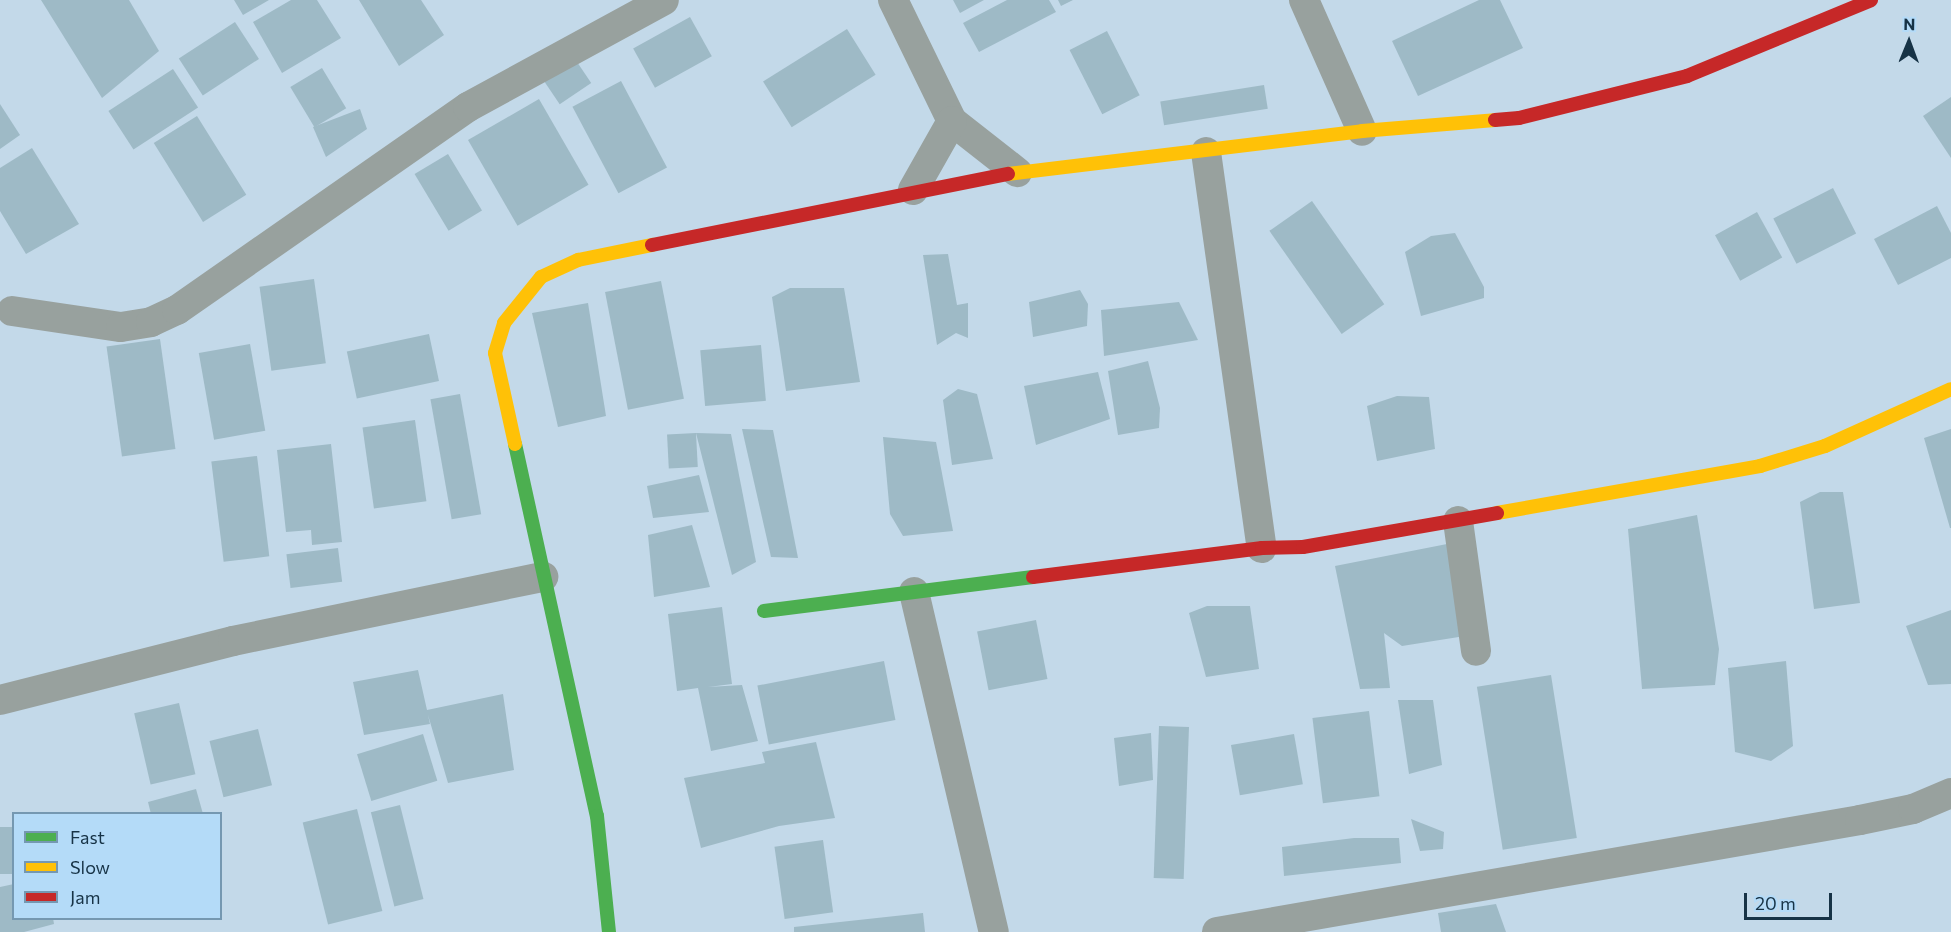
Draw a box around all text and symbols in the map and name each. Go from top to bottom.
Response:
north arrow [1879,12,1939,72]
text: N [1903,14,1915,33]
legend [12,812,222,920]
text: Fast [70,826,105,848]
text: Slow [70,856,110,878]
scale bar [1747,881,1836,919]
text: Jam [70,886,100,908]
text: 20 m [1755,892,1796,914]

